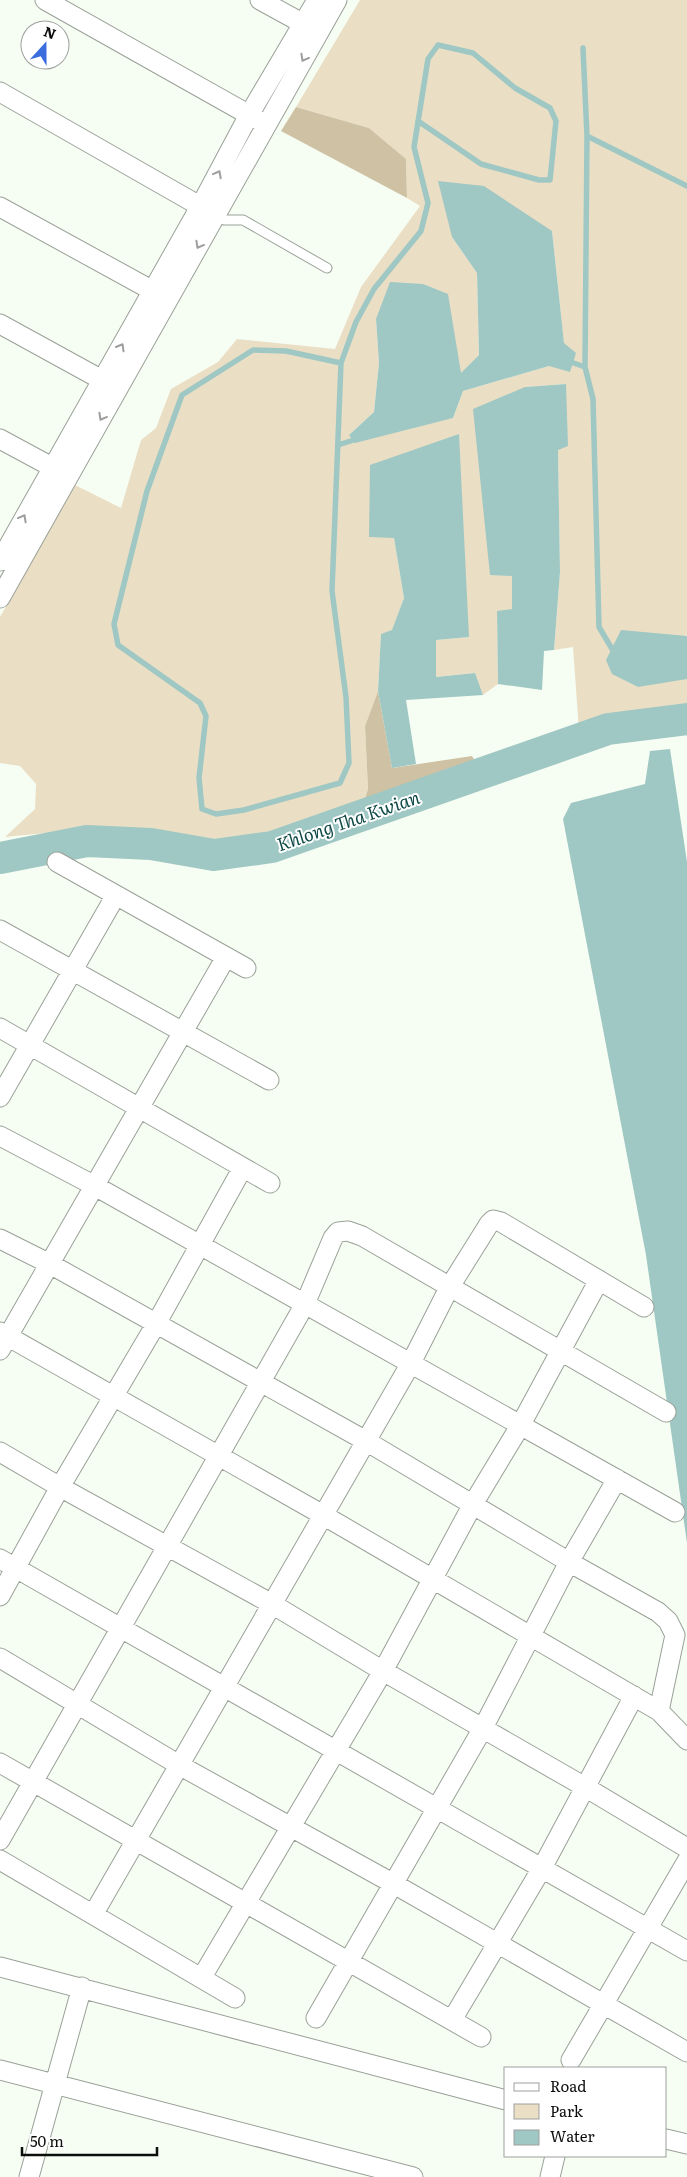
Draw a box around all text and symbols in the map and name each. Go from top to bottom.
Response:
north arrow [20,20,70,70]
text: N [41,20,59,43]
one-way arrow [301,53,311,62]
one-way arrow [212,171,222,180]
one-way arrow [195,240,205,249]
one-way arrow [115,343,125,352]
one-way arrow [98,412,108,421]
one-way arrow [17,515,27,524]
water label: Khlong Tha Kwian [273,783,423,857]
legend [504,2067,667,2157]
text: Road [550,2074,586,2097]
text: Park [550,2099,584,2122]
scale bar [22,2124,158,2156]
text: Water [550,2124,595,2147]
text: 50 m [30,2129,64,2152]

